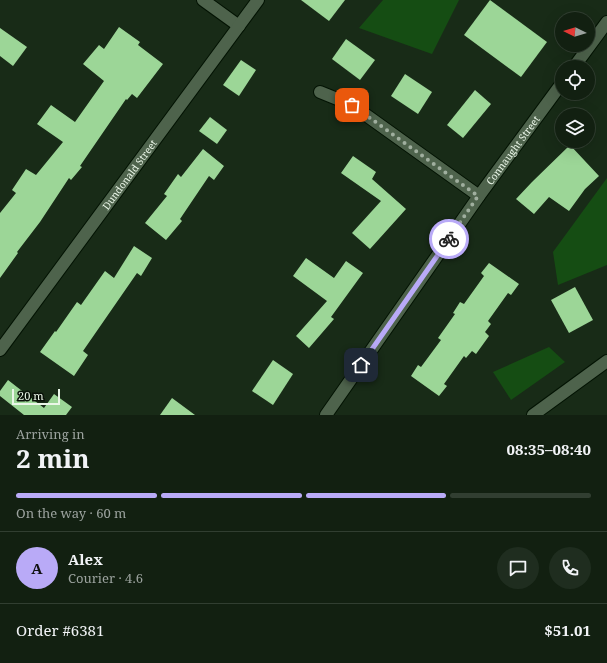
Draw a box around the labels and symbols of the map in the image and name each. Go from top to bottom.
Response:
north arrow [555,12,595,52]
pin [335,88,369,122]
street label: Connaught Street [483,112,543,188]
street label: Dundonald Street [99,136,160,212]
courier [429,219,469,259]
pin [344,348,378,382]
scale bar [12,387,60,406]

